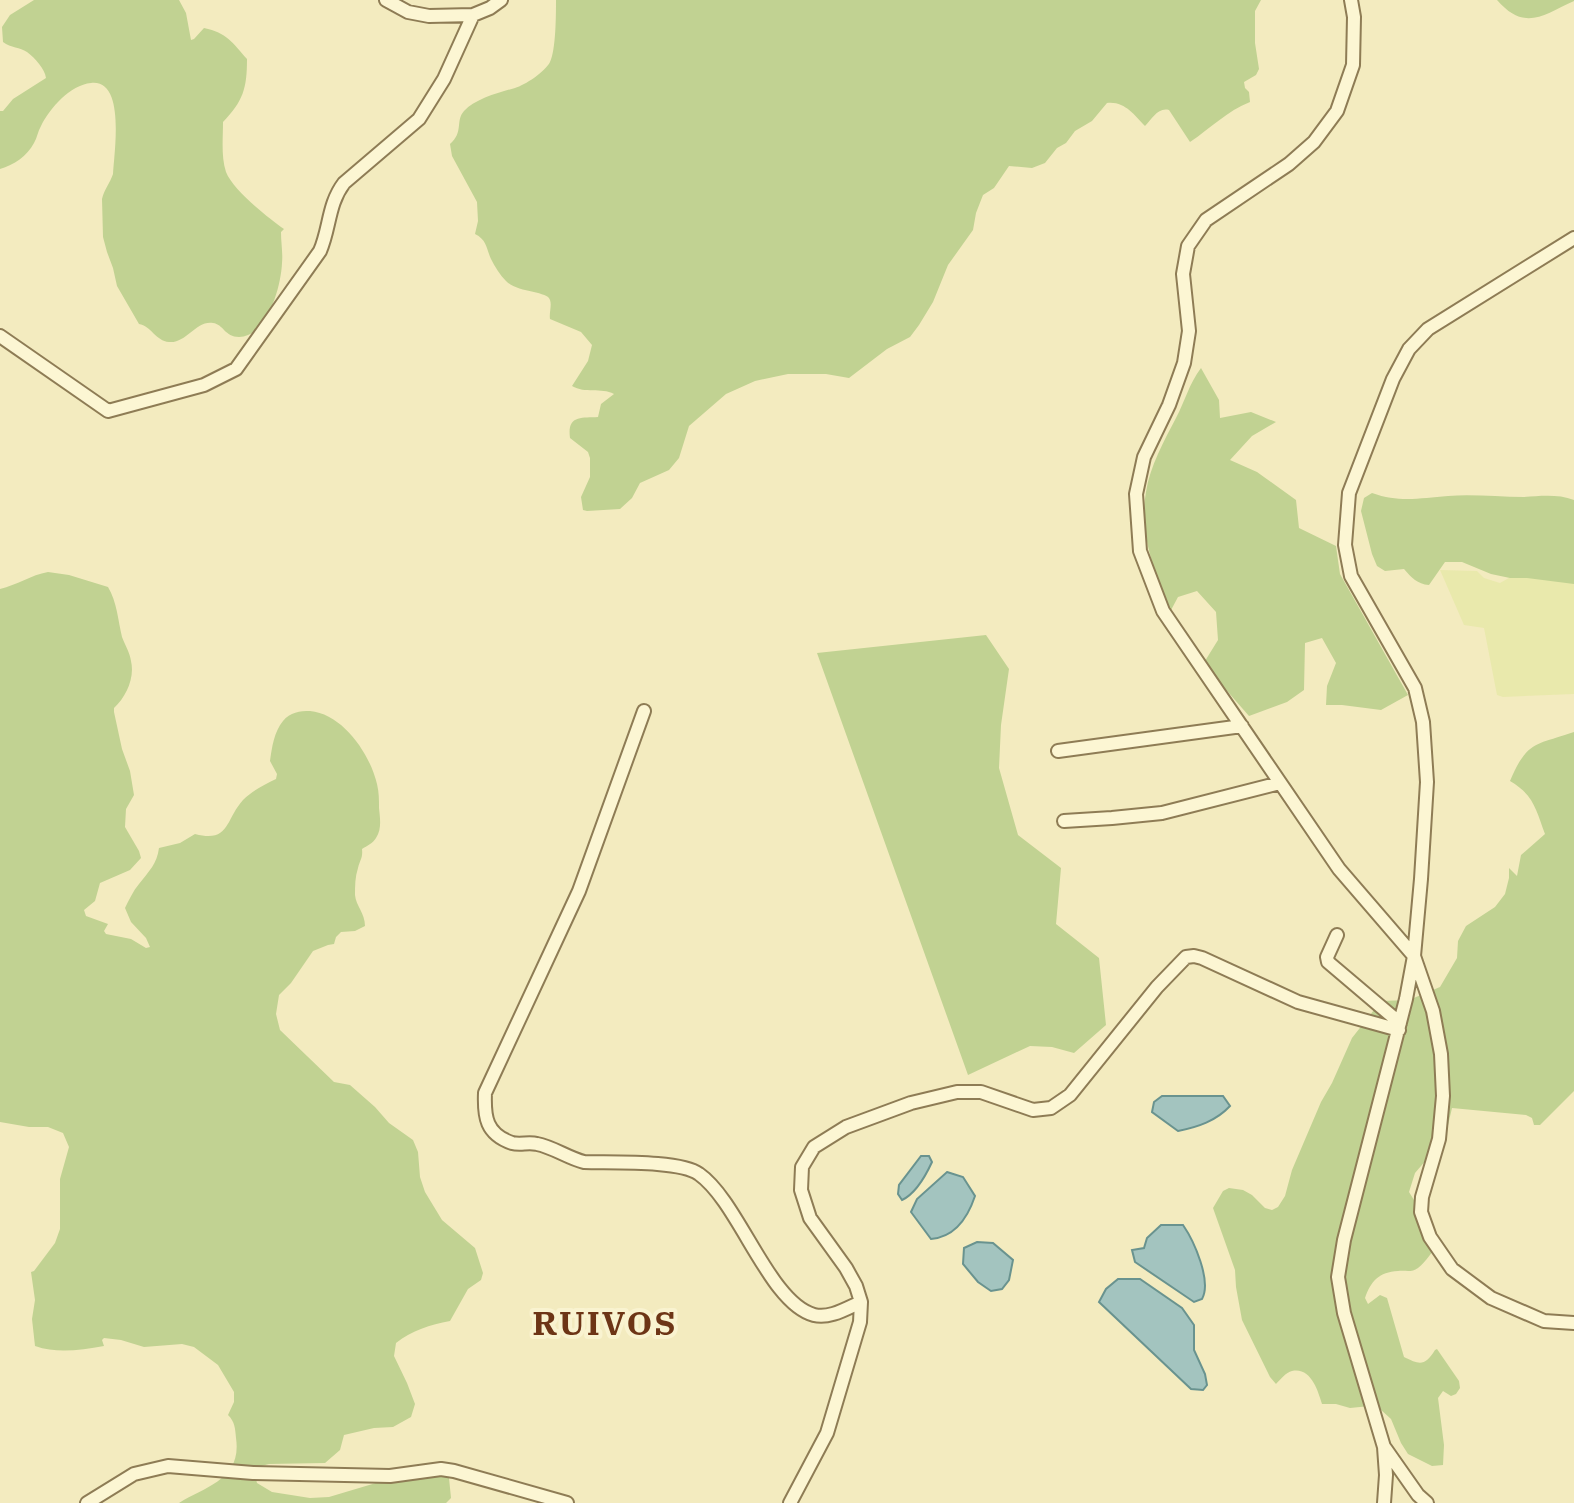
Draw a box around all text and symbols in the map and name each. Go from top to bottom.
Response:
district label: RUIVOS [532,1300,678,1344]

